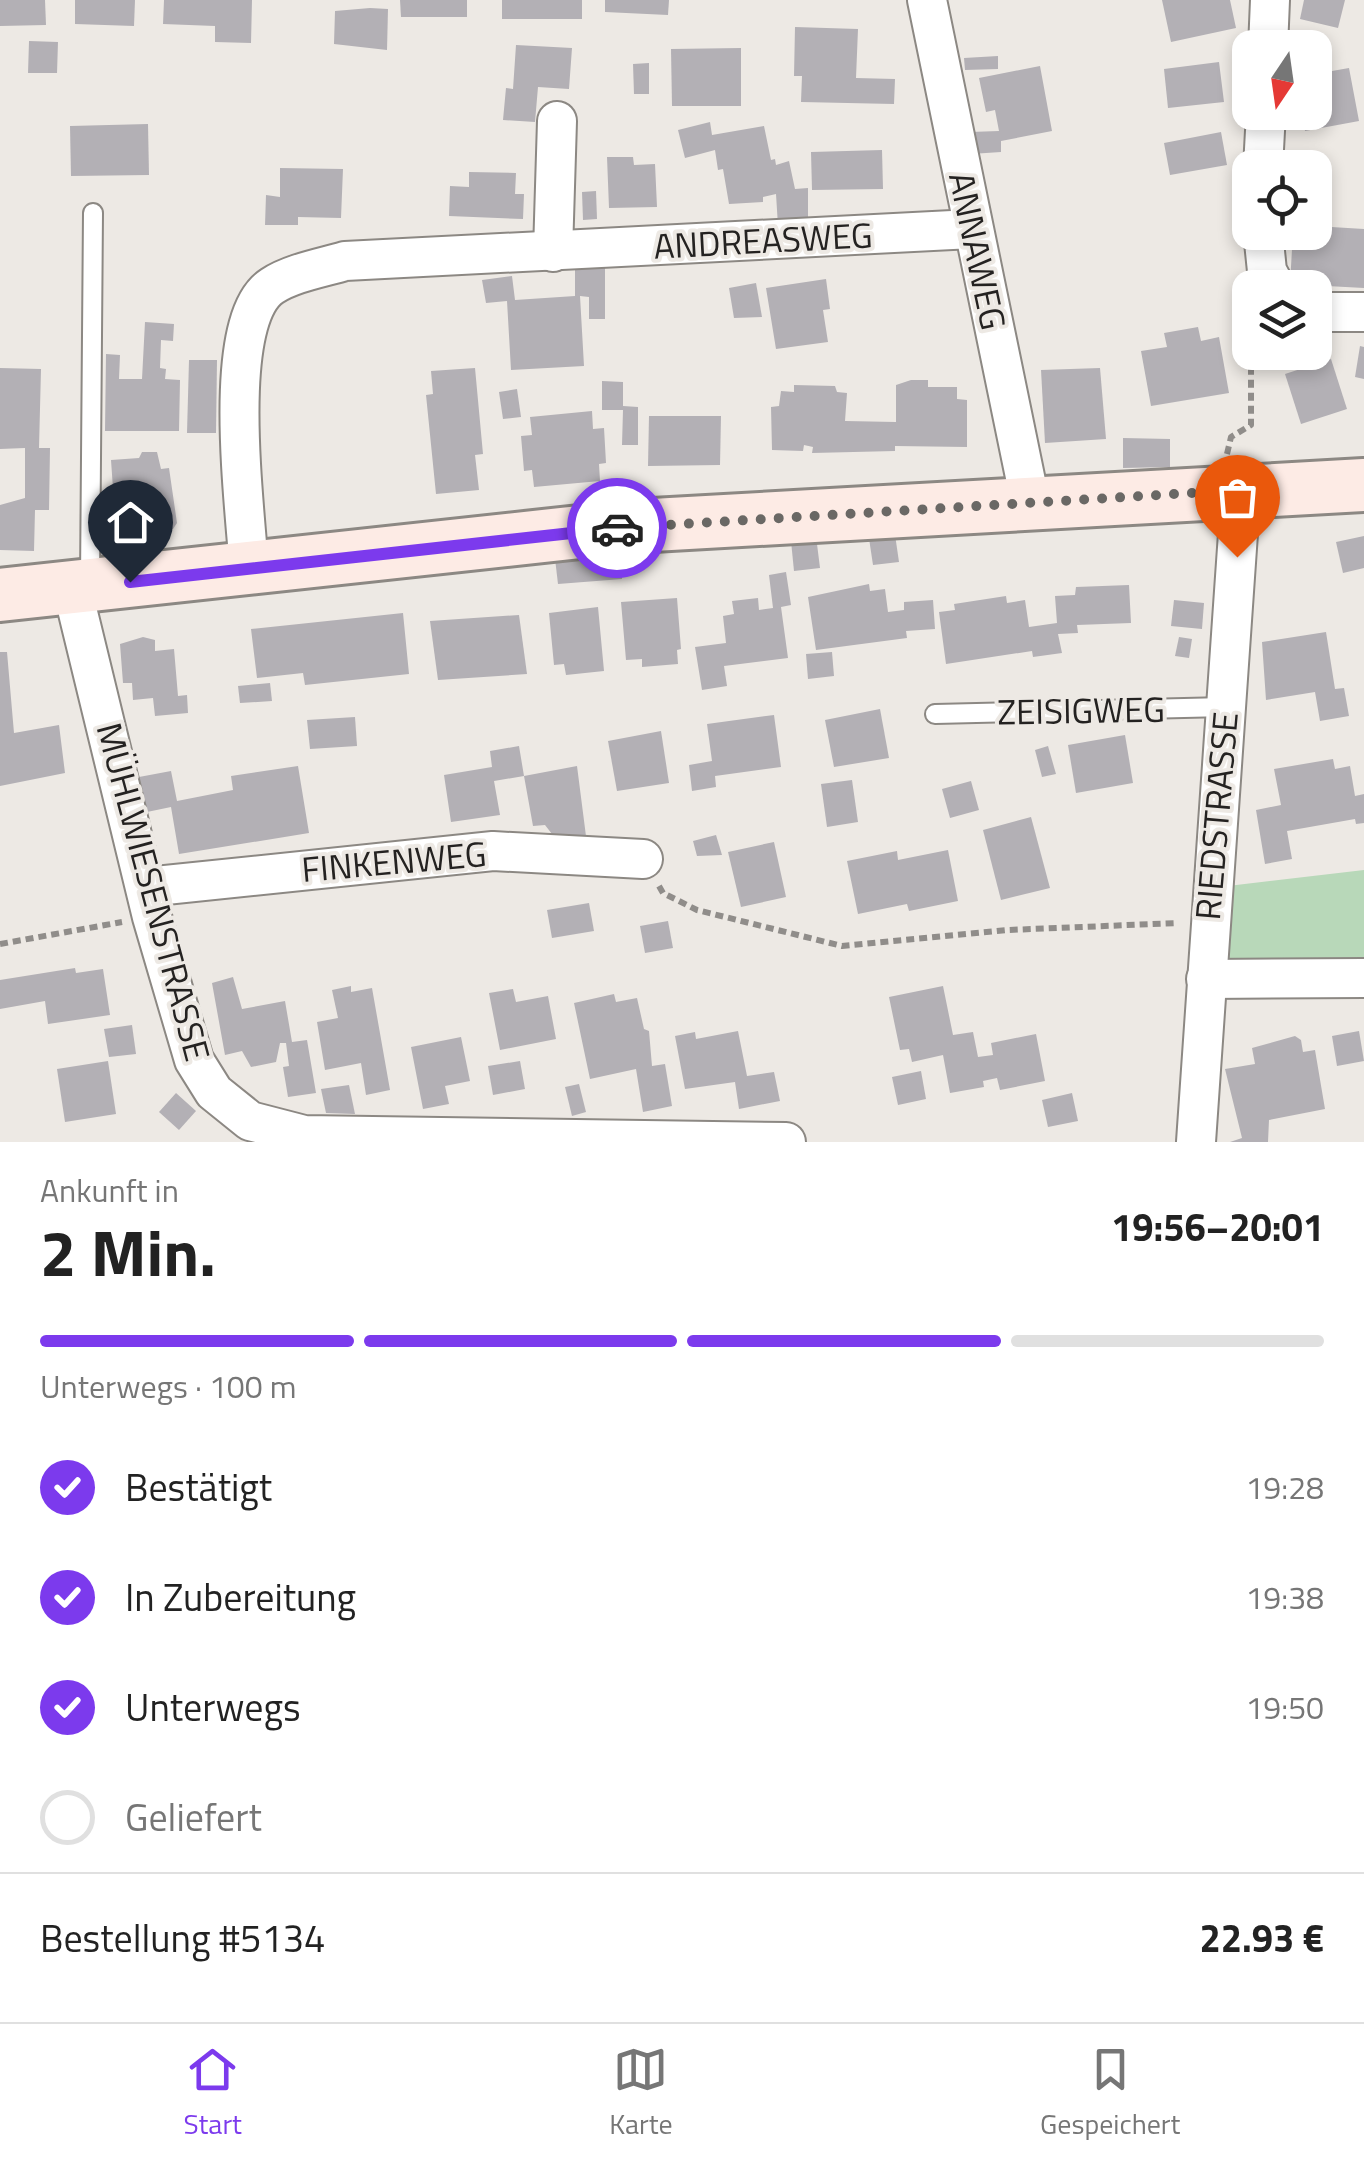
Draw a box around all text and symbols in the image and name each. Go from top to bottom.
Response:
north arrow [1232,30,1332,130]
map controls [1232,30,1332,370]
button: locate [1232,150,1332,250]
street label: ANNAWEG [935,167,1021,335]
street label: ANDREASWEG [652,207,874,273]
button: layers [1232,270,1332,370]
pin [1195,455,1280,558]
icon: bag [1210,470,1265,525]
courier [567,478,667,578]
pin [88,480,173,583]
icon: home [103,495,158,550]
icon: car [590,501,645,556]
street label: ZEISIGWEG [997,682,1165,738]
street label: RIEDSTRASSE [1180,710,1252,922]
street label: MÜHLWIESENSTRASSE [83,717,225,1067]
street label: FINKENWEG [299,826,489,896]
text: Ankunft in [40,1166,179,1214]
text: 19:56–20:01 [1111,1198,1324,1256]
text: 2 Min. [40,1202,216,1301]
text: Unterwegs · 100 m [40,1362,296,1410]
text: Bestätigt [125,1458,272,1516]
icon: check [40,1460,95,1515]
text: 19:28 [1245,1463,1324,1511]
text: In Zubereitung [125,1568,356,1626]
icon: check [40,1570,95,1625]
text: 19:38 [1245,1573,1324,1621]
text: Unterwegs [125,1678,301,1736]
icon: check [40,1680,95,1735]
text: 19:50 [1245,1683,1324,1731]
text: Geliefert [125,1788,262,1846]
text: Bestellung #5134 [40,1909,325,1967]
text: 22.93 € [1200,1909,1324,1967]
tab: Start [184,2042,242,2145]
tab: Karte [609,2042,673,2145]
tab: Gespeichert [1040,2042,1180,2145]

